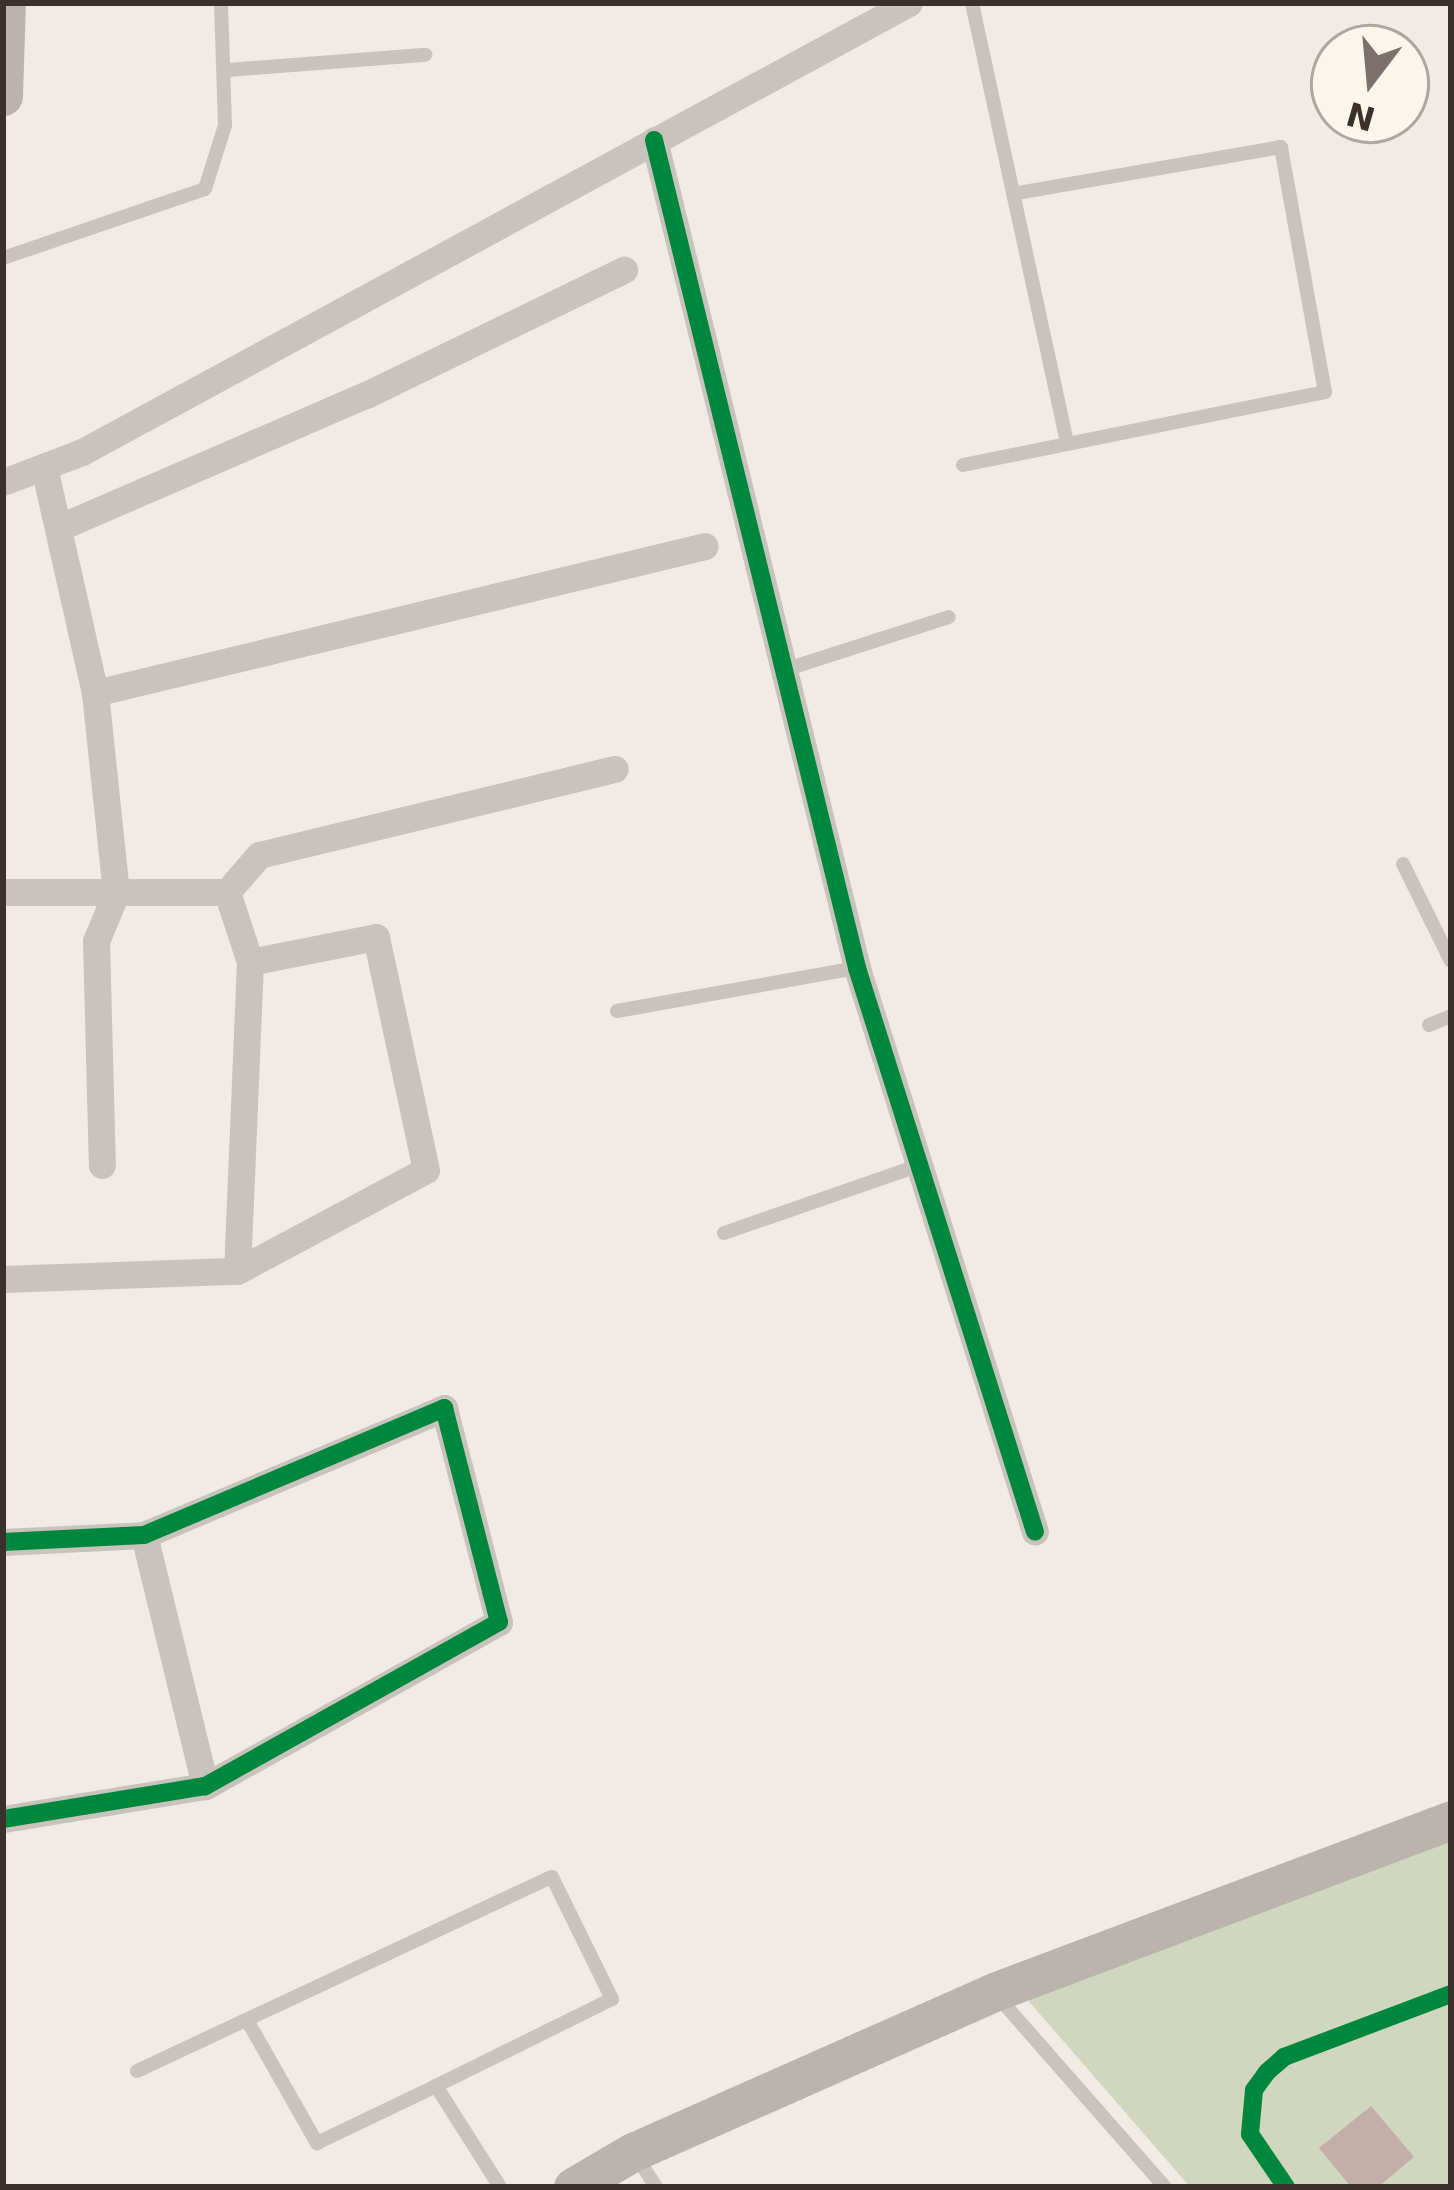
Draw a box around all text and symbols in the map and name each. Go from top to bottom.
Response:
north arrow [1310,24,1430,144]
text: N [1342,94,1379,139]

